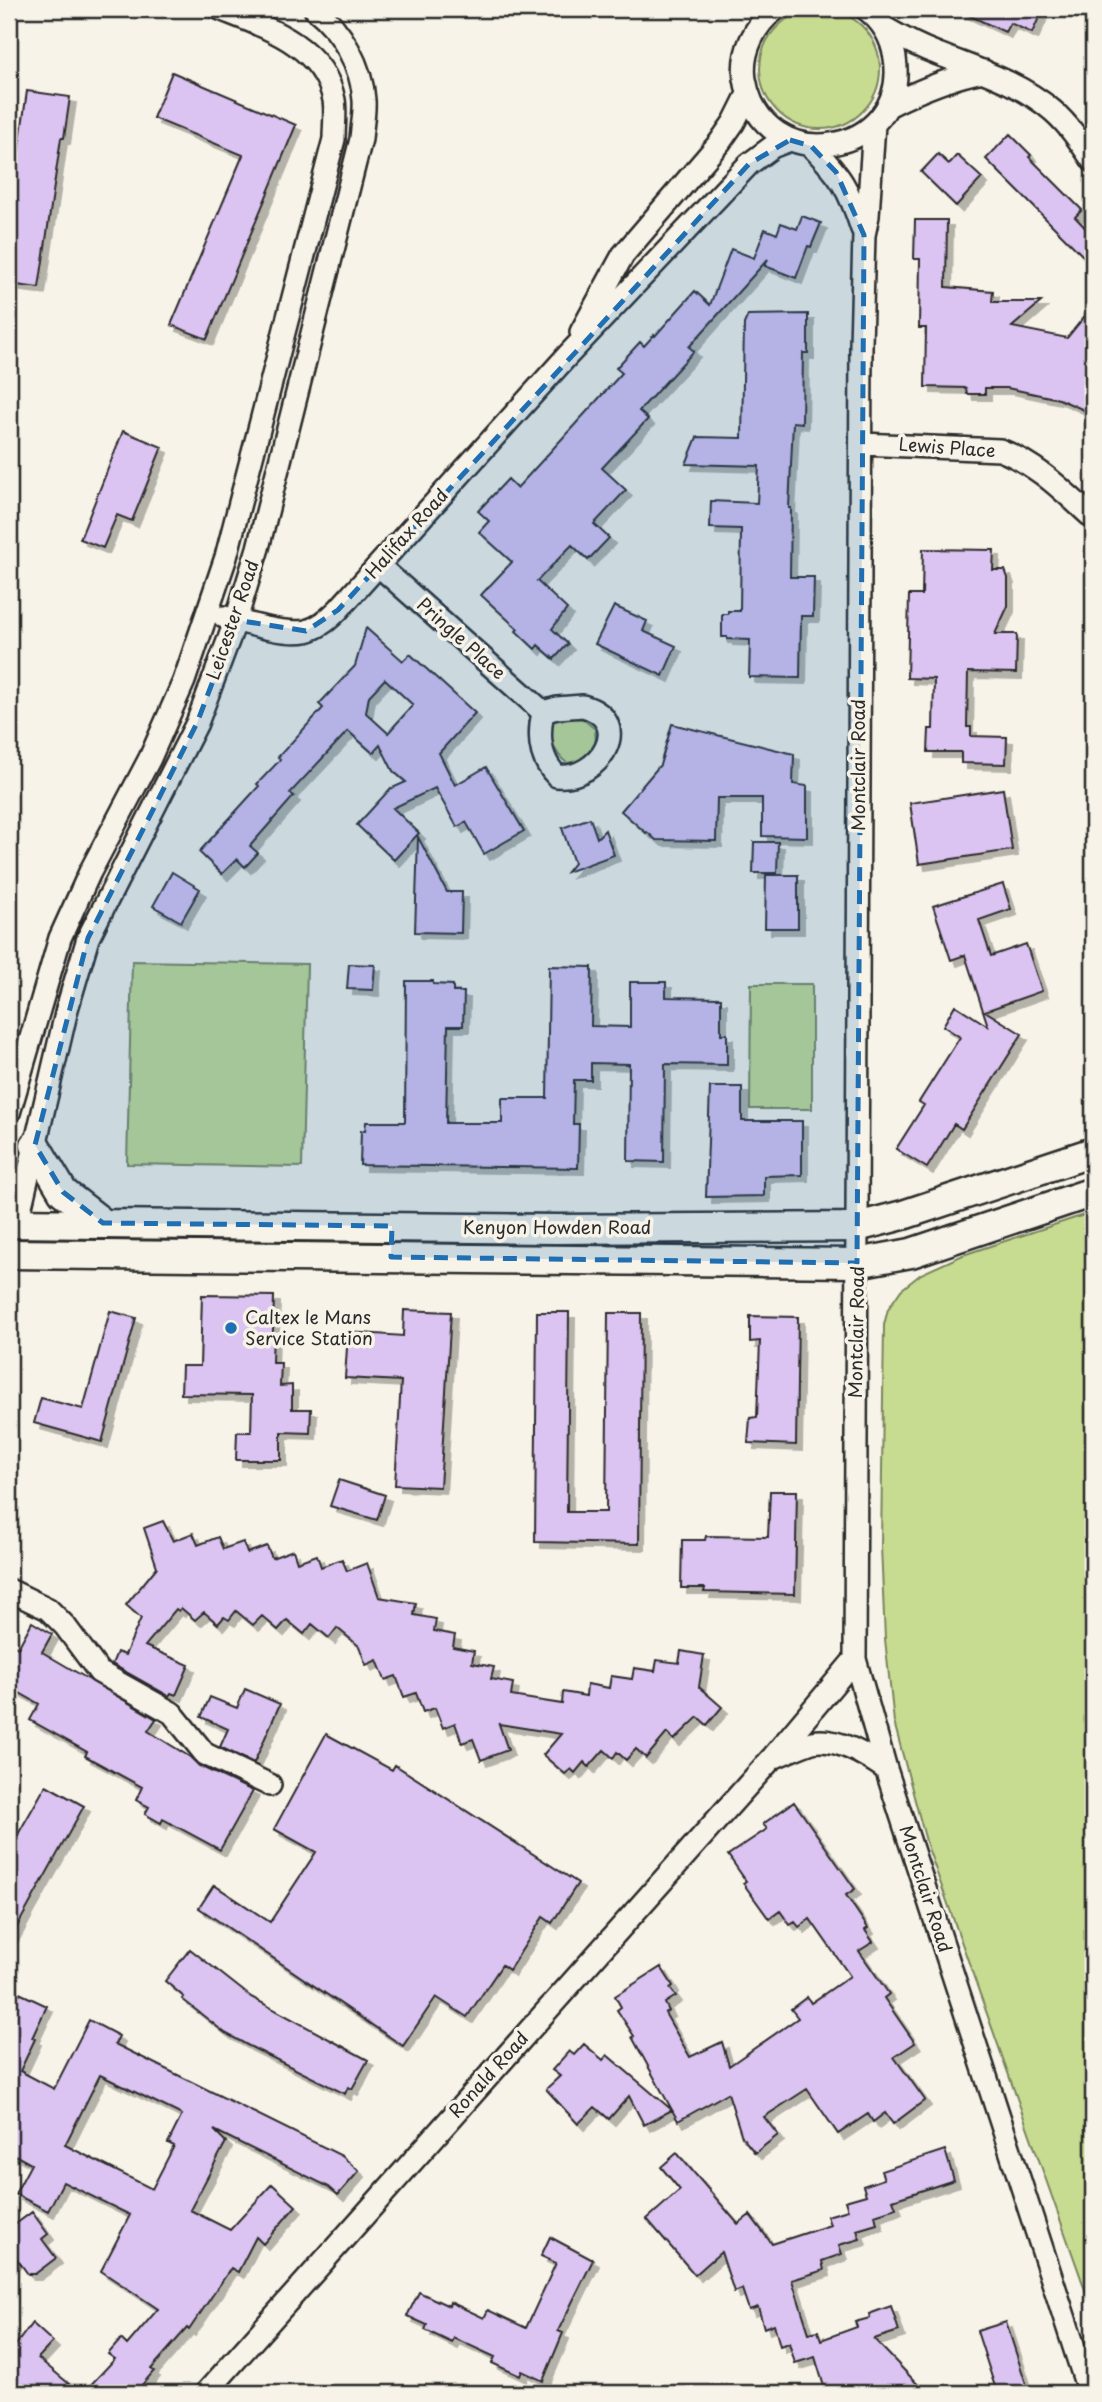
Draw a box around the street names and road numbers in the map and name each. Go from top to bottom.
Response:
street label: Lewis Place [898,430,996,463]
street label: Halifax Road [358,482,454,584]
street label: Leicester Road [198,556,265,683]
street label: Pringle Place [412,591,512,685]
street label: Montclair Road [844,699,871,831]
street label: Kenyon Howden Road [463,1213,651,1240]
street label: Montclair Road [841,1266,870,1398]
street label: Montclair Road [893,1822,960,1956]
street label: Ronald Road [442,2025,534,2123]

